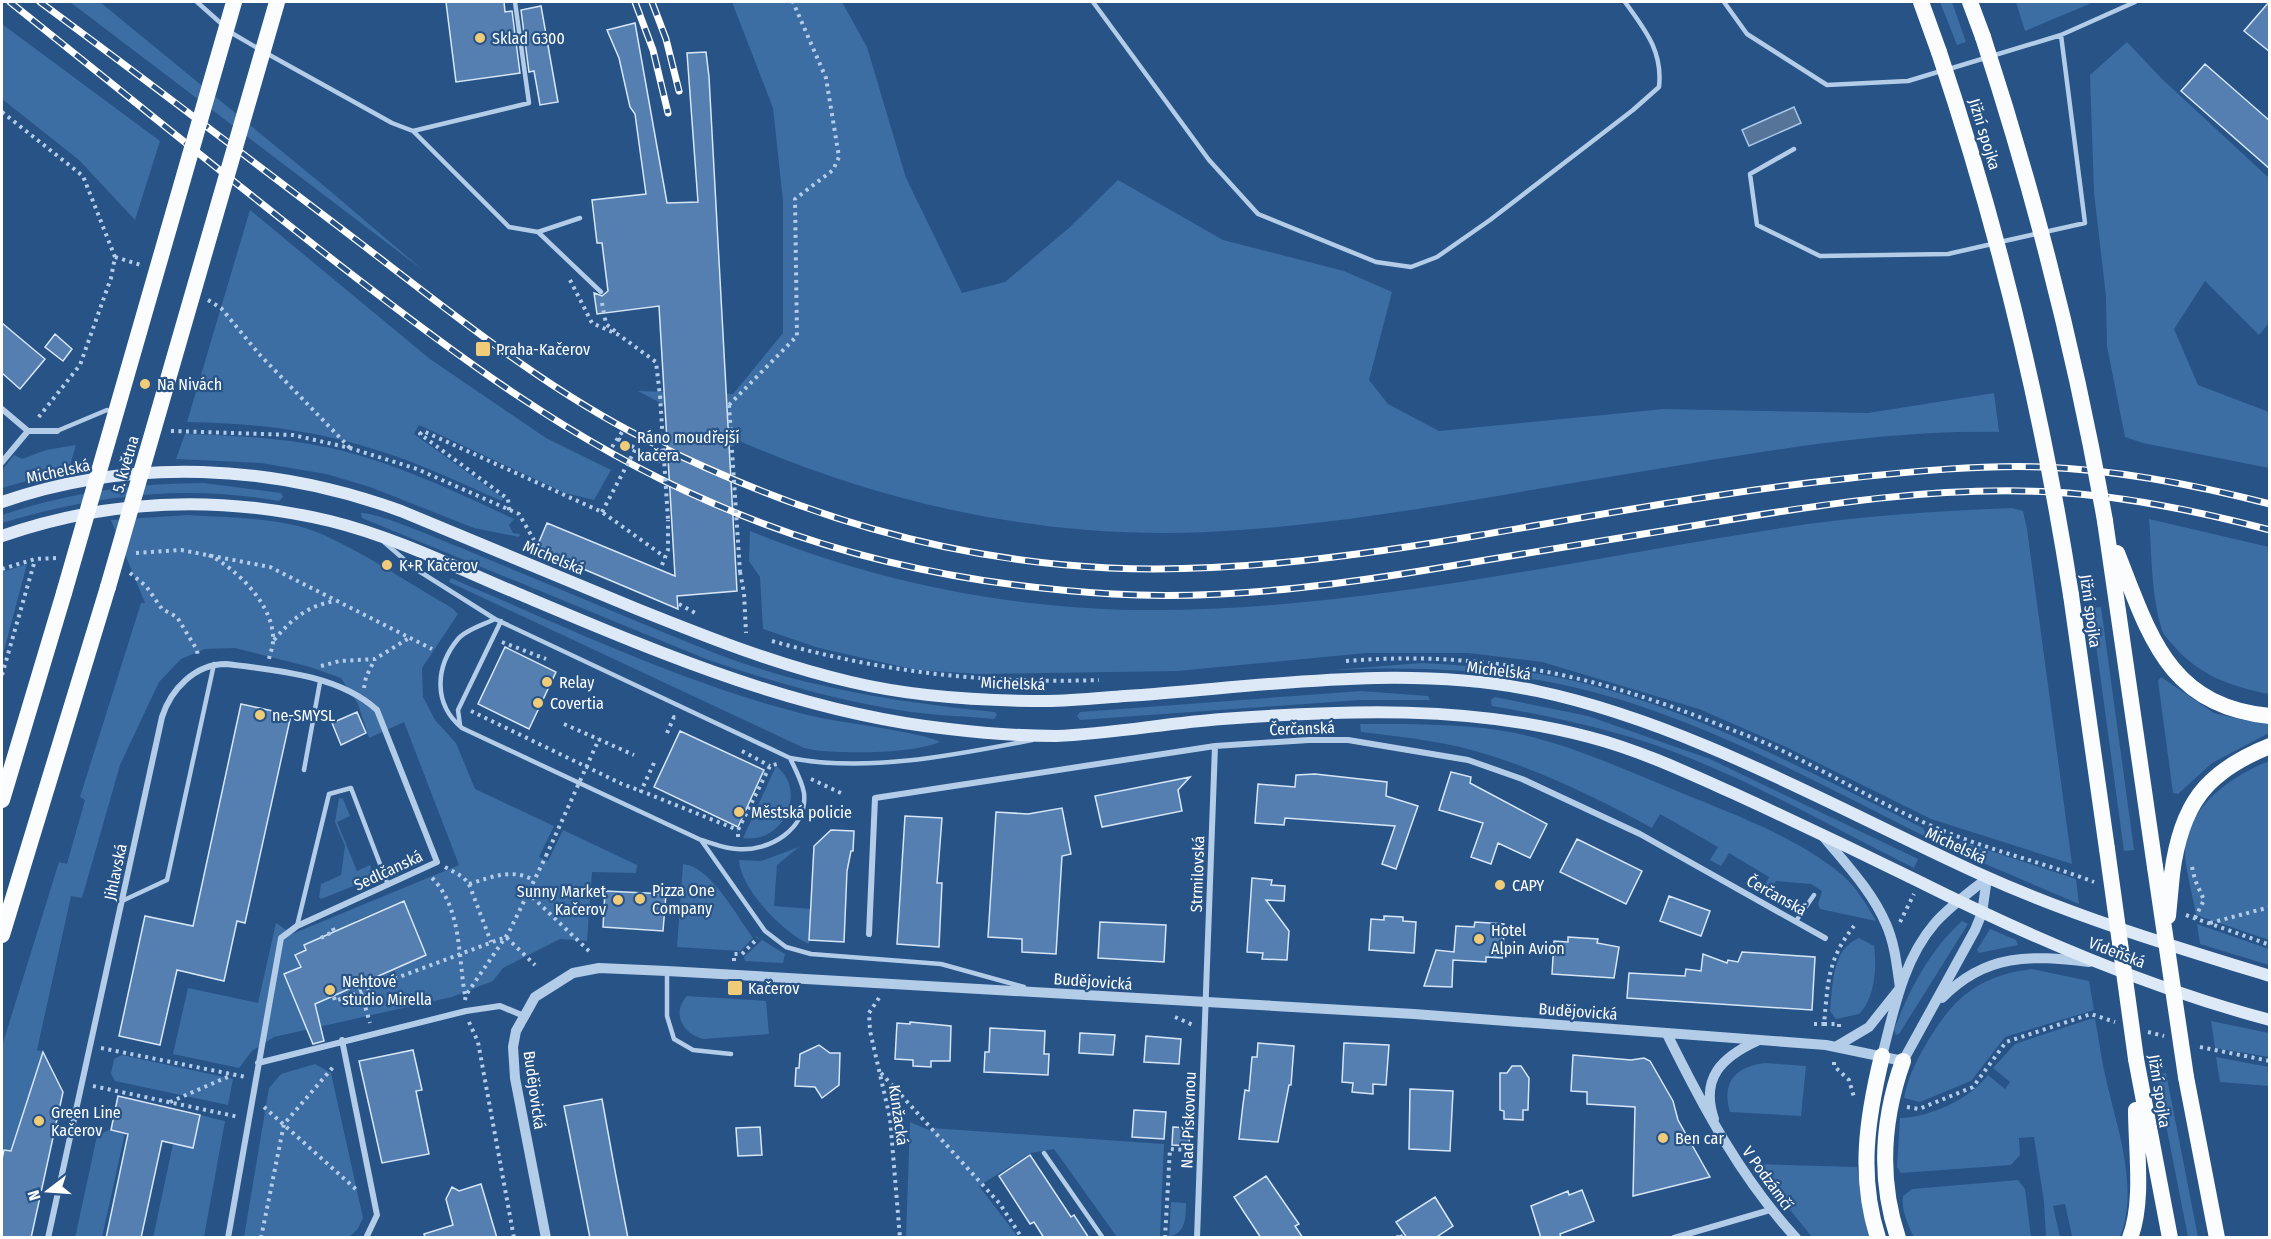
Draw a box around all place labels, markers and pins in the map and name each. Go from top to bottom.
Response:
place label: Sklad G300 [492,29,565,48]
marker: Sklad G300 [473,31,487,45]
marker: Praha-Kačerov [474,340,492,358]
place label: Praha-Kačerov [496,340,590,359]
place label: Na Nivách [157,375,222,394]
marker: Na Nivách [138,377,152,391]
place label: Ráno moudřejší kačera [637,428,740,465]
marker: Ráno moudřejší kačera [618,439,632,453]
place label: K+R Kačerov [399,556,478,575]
marker: K+R Kačerov [380,558,394,572]
place label: Relay [559,673,595,692]
marker: Relay [540,675,554,689]
place label: Covertia [550,694,604,713]
marker: Covertia [531,696,545,710]
place label: ne-SMYSL [272,706,335,725]
marker: ne-SMYSL [253,708,267,722]
place label: Městská policie [751,803,852,822]
marker: Městská policie [732,805,746,819]
place label: CAPY [1512,876,1544,895]
marker: CAPY [1493,878,1507,892]
place label: Pizza One Company [652,881,715,918]
place label: Sunny Market Kačerov [517,882,607,919]
marker: Pizza One Company [633,892,647,906]
marker: Sunny Market Kačerov [611,893,625,907]
place label: Hotel Alpin Avion [1491,921,1565,958]
marker: Hotel Alpin Avion [1472,932,1486,946]
place label: Nehtové studio Mirella [342,972,432,1009]
marker: Kačerov [726,979,744,997]
place label: Kačerov [748,979,799,998]
marker: Nehtové studio Mirella [323,983,337,997]
place label: Green Line Kačerov [51,1103,121,1140]
marker: Green Line Kačerov [32,1114,46,1128]
place label: Ben car [1675,1129,1724,1148]
marker: Ben car [1656,1131,1670,1145]

